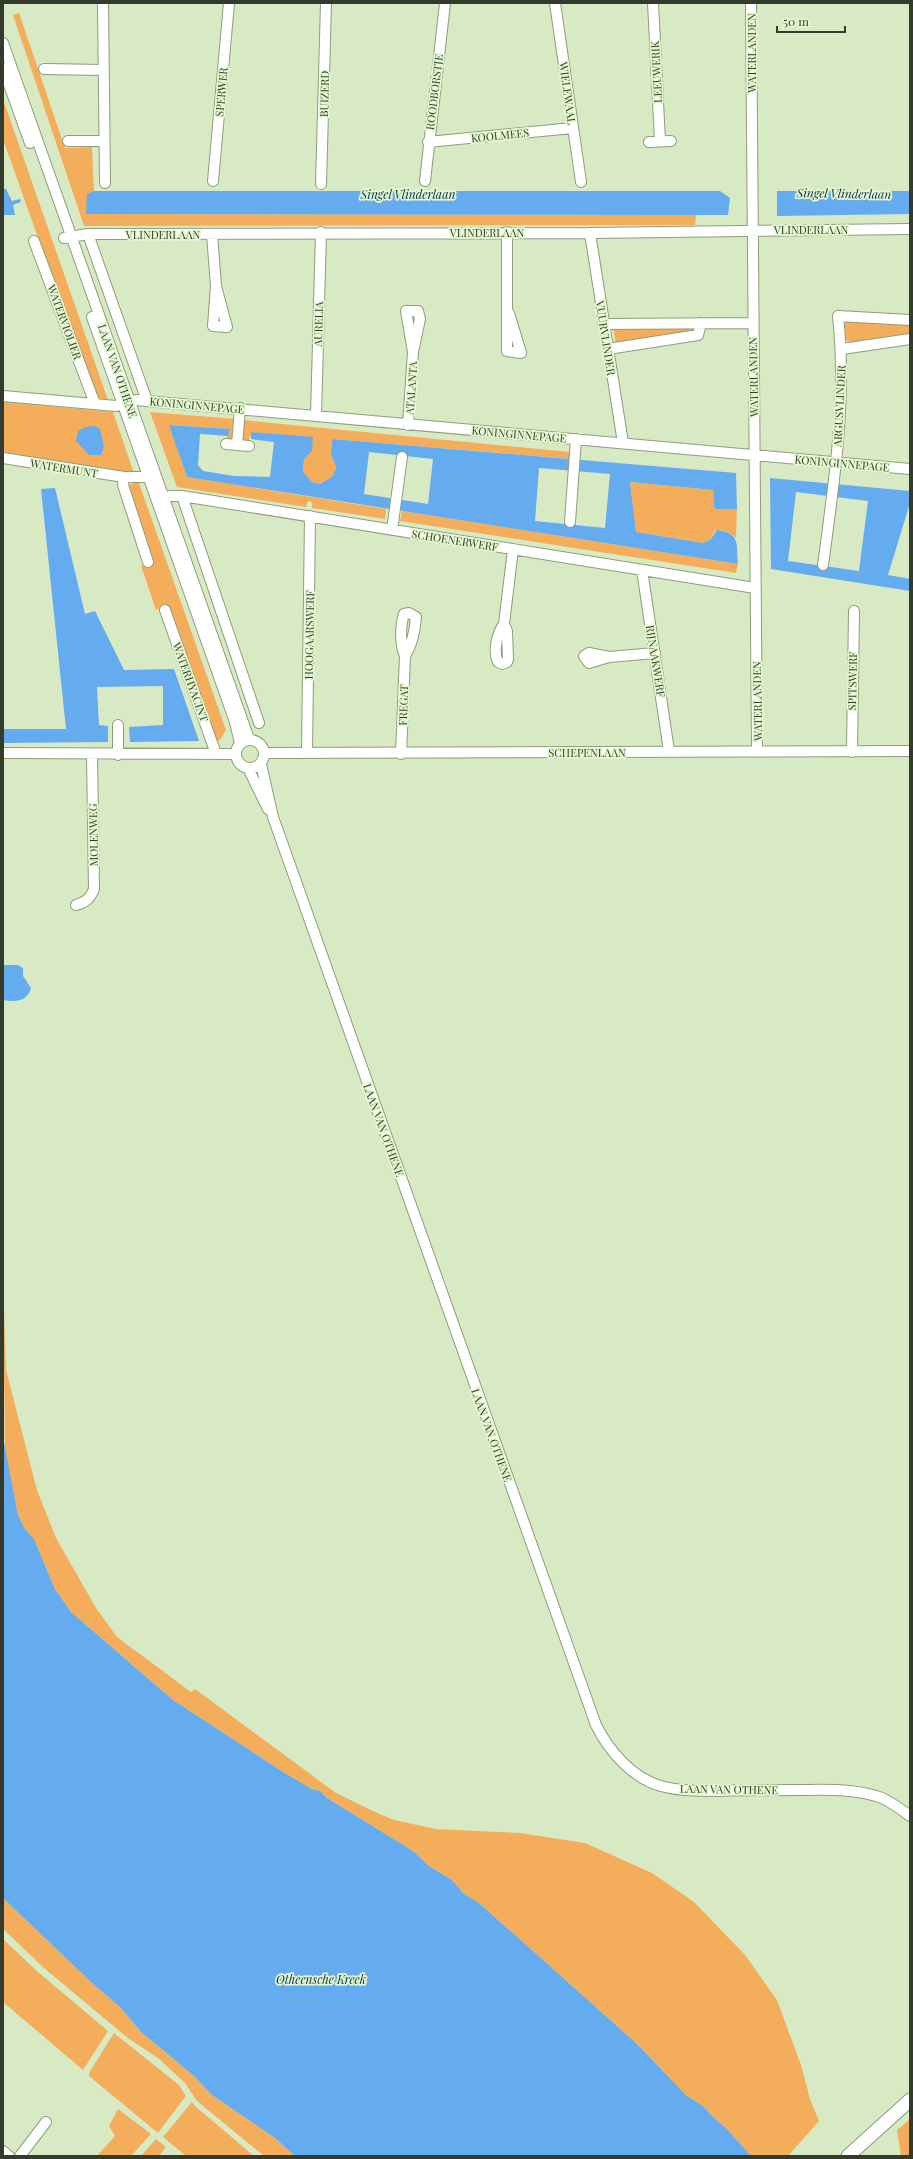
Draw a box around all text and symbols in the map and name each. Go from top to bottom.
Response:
scale bar [777,8,845,34]
street label: WATERLANDEN [744,13,759,94]
text: 50 m [783,13,809,29]
street label: LEEUWERIK [647,40,665,103]
street label: ROODBORSTJE [422,53,446,131]
street label: WIELEWAAL [556,60,580,126]
street label: SPERWER [211,66,231,117]
street label: BUIZERD [316,71,332,117]
street label: KOOLMEES [470,124,530,146]
water label: Singel Vlinderlaan [795,184,892,202]
water label: Singel Vlinderlaan [360,186,455,202]
street label: VLINDERLAAN [773,222,848,237]
street label: VLINDERLAAN [449,225,524,240]
street label: VLINDERLAAN [125,227,200,242]
street label: WATERVIOLIER [44,281,86,362]
street label: VUURVLINDER [593,299,619,377]
street label: AURELIA [310,301,326,348]
street label: LAAN VAN OTHENE [95,322,141,420]
street label: WATERLANDEN [745,337,761,418]
street label: ATALANTA [402,361,420,416]
street label: ARGUSVLINDER [829,364,849,448]
street label: KONINGINNEPAGE [149,393,245,417]
street label: KONINGINNEPAGE [471,422,567,446]
street label: KONINGINNEPAGE [794,451,890,475]
street label: WATERMUNT [28,455,99,481]
street label: SCHOENERWERF [411,526,499,554]
street label: HOOGAARSWERF [301,590,317,680]
street label: RIJNAAKWERF [643,624,669,698]
street label: WATERHYACINT [169,639,212,724]
street label: SPITSWERF [844,651,860,711]
street label: WATERLANDEN [749,661,765,742]
street label: FREGAT [395,684,411,726]
street label: SCHEPENLAAN [548,745,626,760]
street label: MOLENWEG [85,803,101,867]
street label: LAAN VAN OTHENE [360,1081,408,1179]
street label: LAAN VAN OTHENE [468,1386,516,1484]
street label: LAAN VAN OTHENE [680,1781,778,1797]
water label: Otheensche Kreek [276,1971,366,1987]

